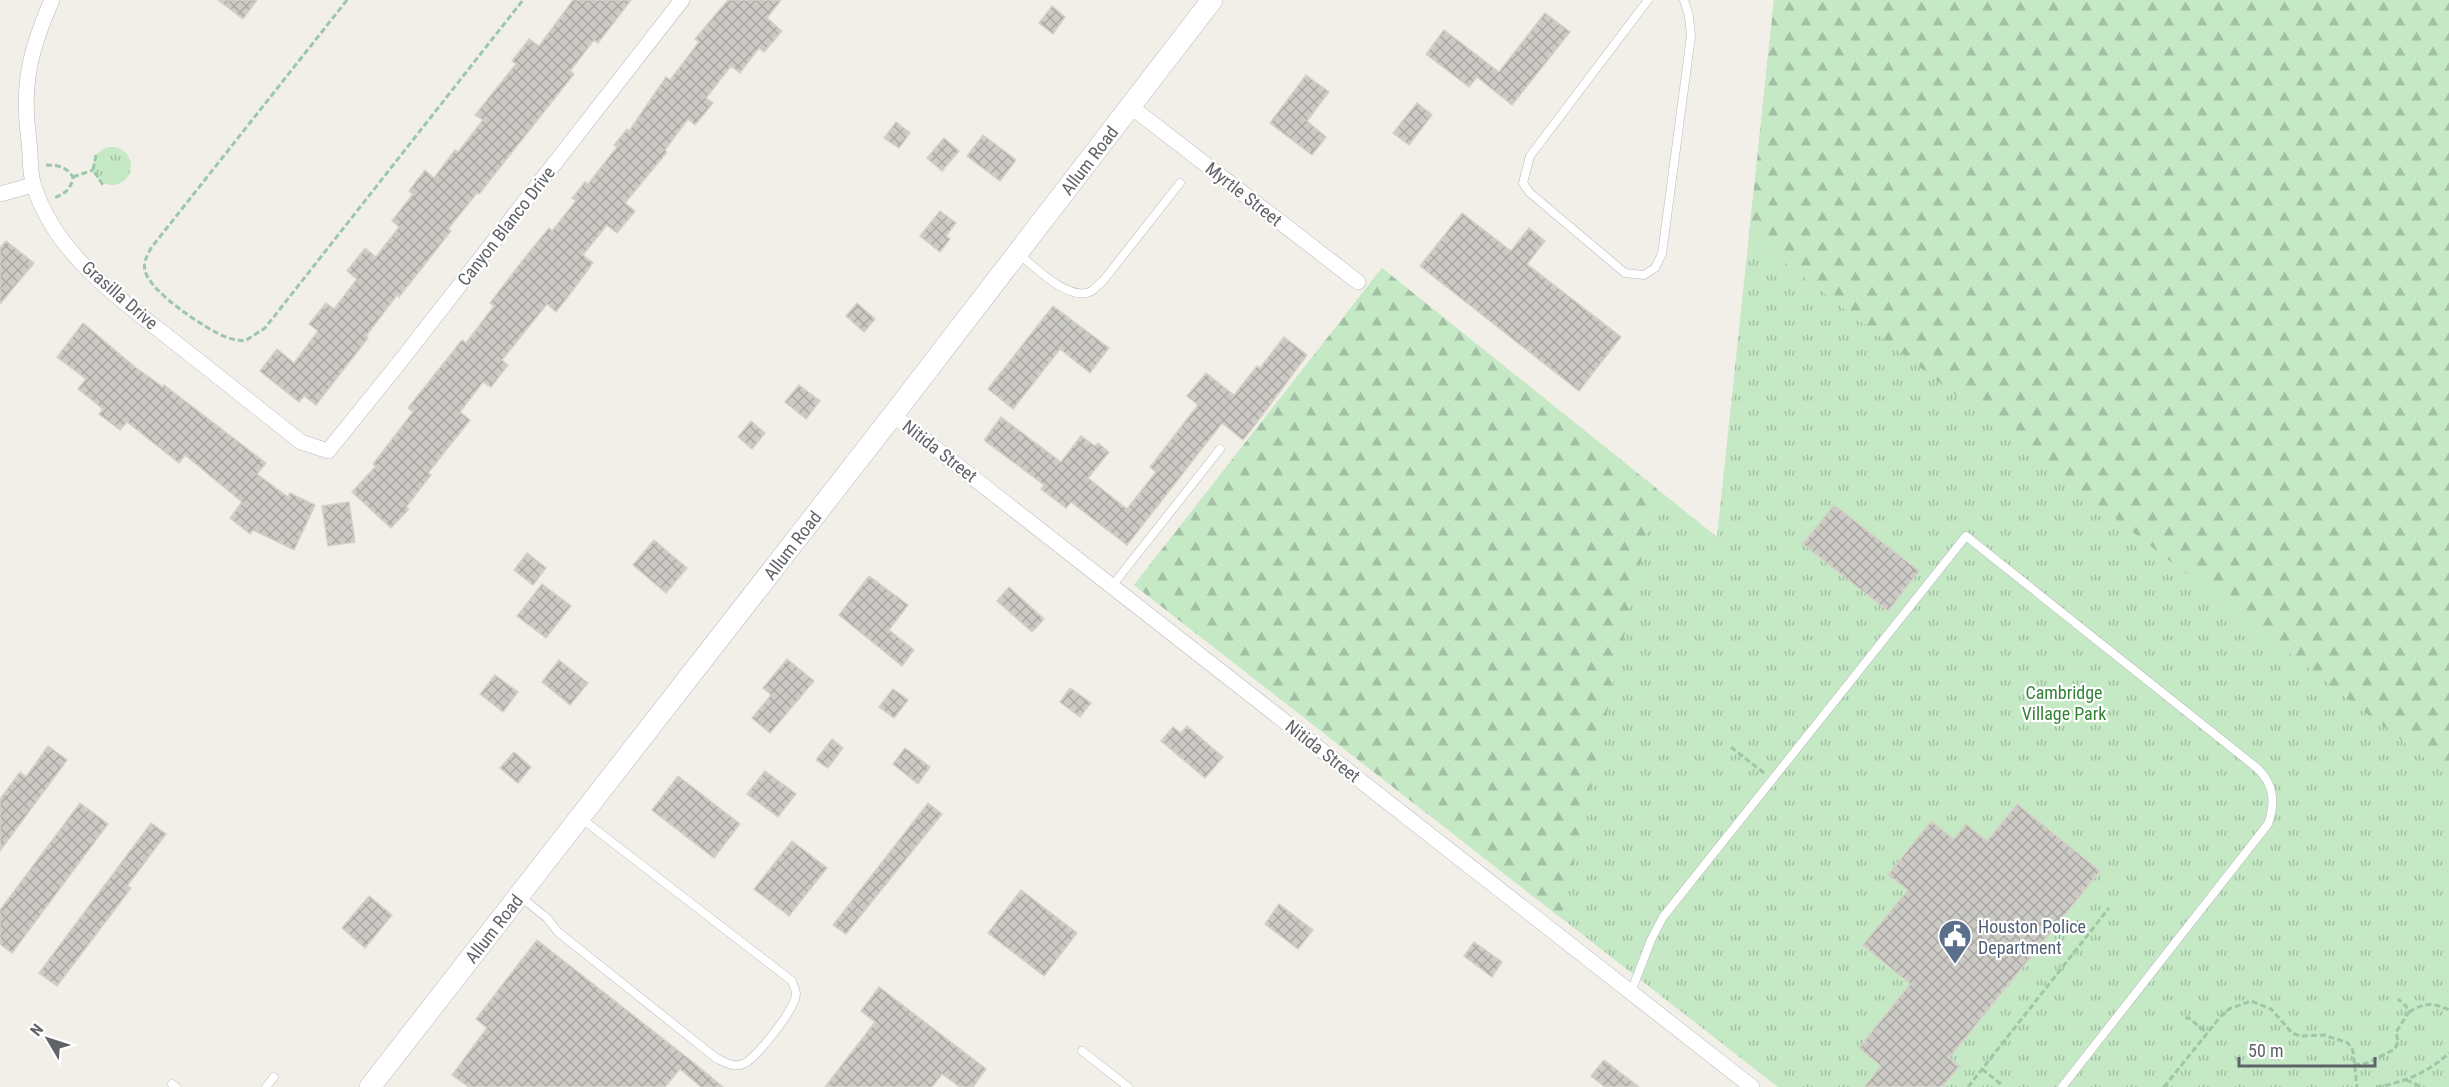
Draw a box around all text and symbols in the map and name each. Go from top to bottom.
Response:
street label: Allum Road [1056,122,1122,199]
street label: Myrtle Street [1202,158,1286,230]
street label: Canyon Blanco Drive [453,162,559,290]
street label: Grasilla Drive [78,256,162,334]
street label: Nitida Street [899,415,981,487]
street label: Allum Road [759,506,825,583]
park label: Cambridge Village Park [2022,682,2106,724]
street label: Nitida Street [1282,715,1364,787]
street label: Allum Road [460,890,527,967]
place label: Houston Police Department [1978,916,2086,958]
public building icon: Houston Police Department [1937,918,1973,965]
north arrow [18,1009,78,1069]
text: N [26,1020,47,1040]
scale bar [2239,1030,2376,1068]
text: 50 m [2248,1040,2283,1061]

